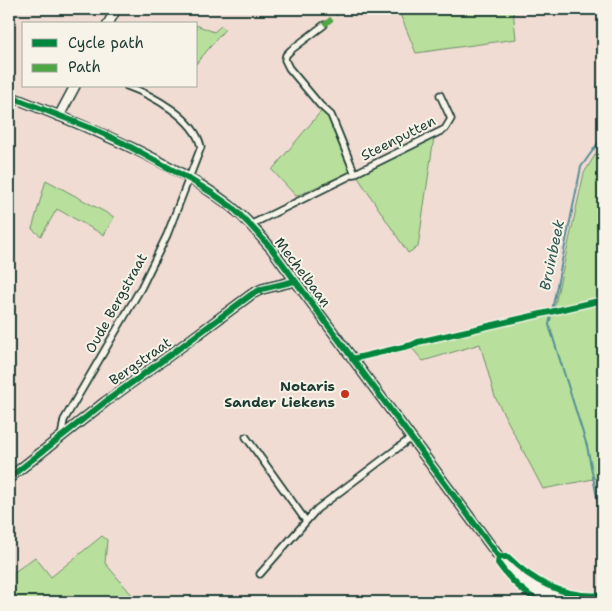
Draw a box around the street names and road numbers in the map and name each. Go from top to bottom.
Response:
street label: Steenputten [358,111,439,164]
street label: Mechelbaan [271,234,335,311]
street label: Oude Bergstraat [81,250,151,356]
street label: Bergstraat [105,333,175,389]

